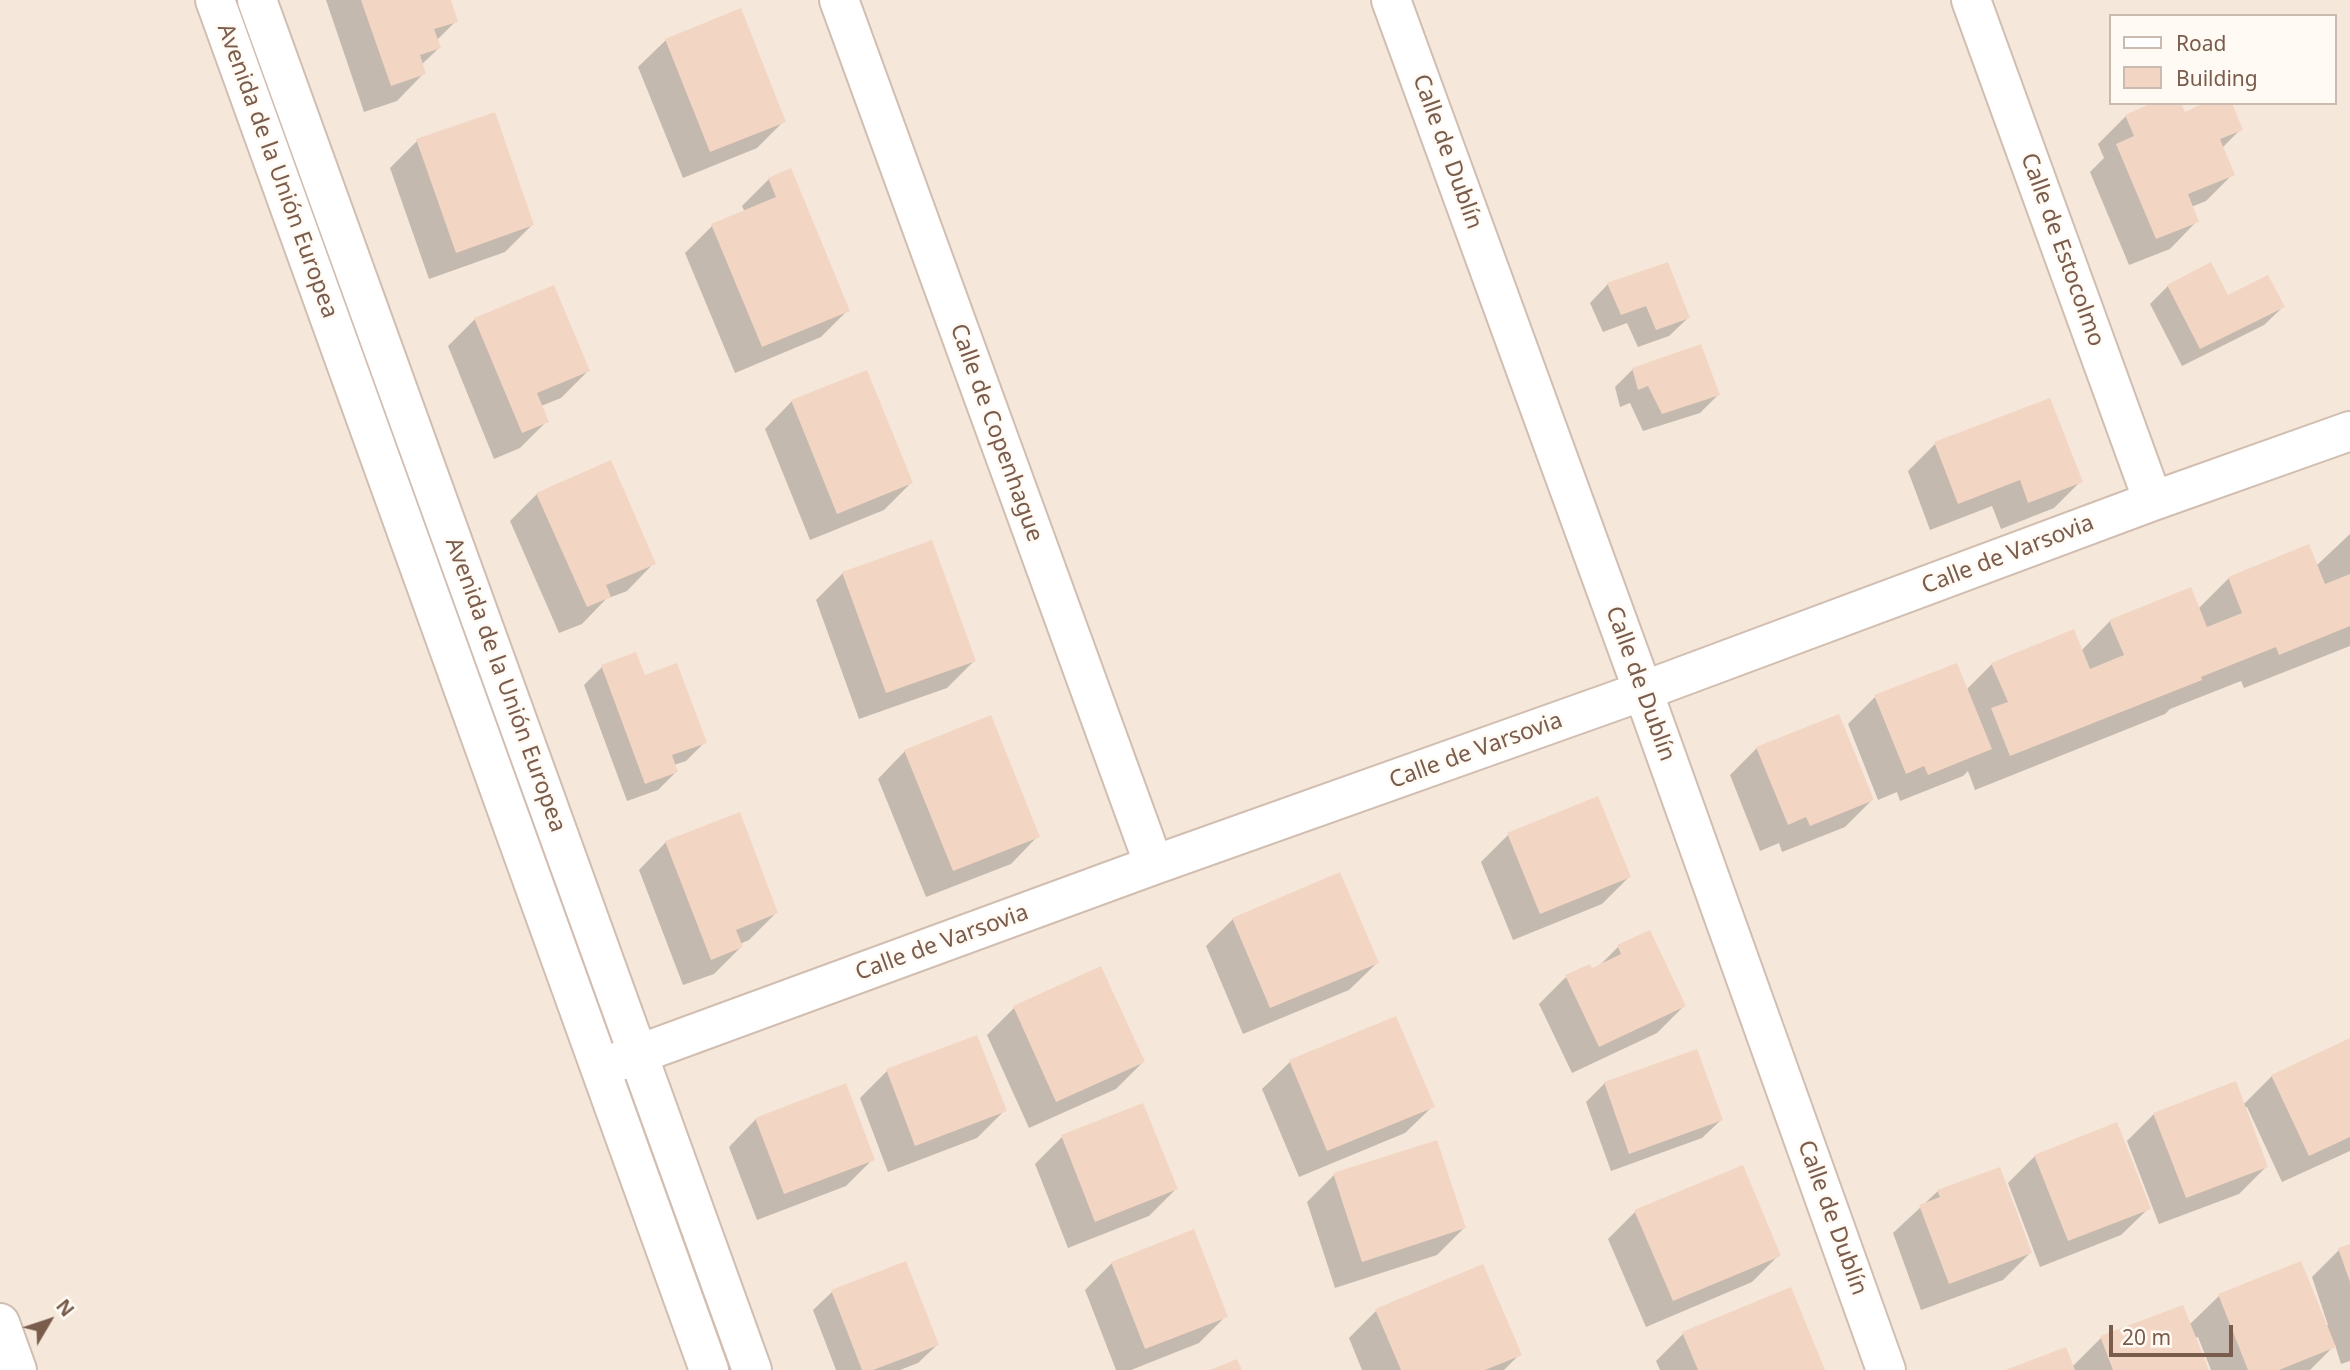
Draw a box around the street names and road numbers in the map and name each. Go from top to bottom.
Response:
street label: Avenida de la Unión Europea [211,20,343,322]
street label: Calle de Dublín [1406,71,1488,233]
street label: Calle de Estocolmo [2014,150,2110,350]
street label: Calle de Copenhague [944,320,1048,546]
street label: Calle de Varsovia [1918,509,2098,601]
street label: Avenida de la Unión Europea [439,534,571,836]
street label: Calle de Dublín [1599,603,1681,765]
street label: Calle de Varsovia [1386,707,1566,795]
street label: Calle de Varsovia [852,899,1032,987]
street label: Calle de Dublín [1791,1137,1873,1299]

